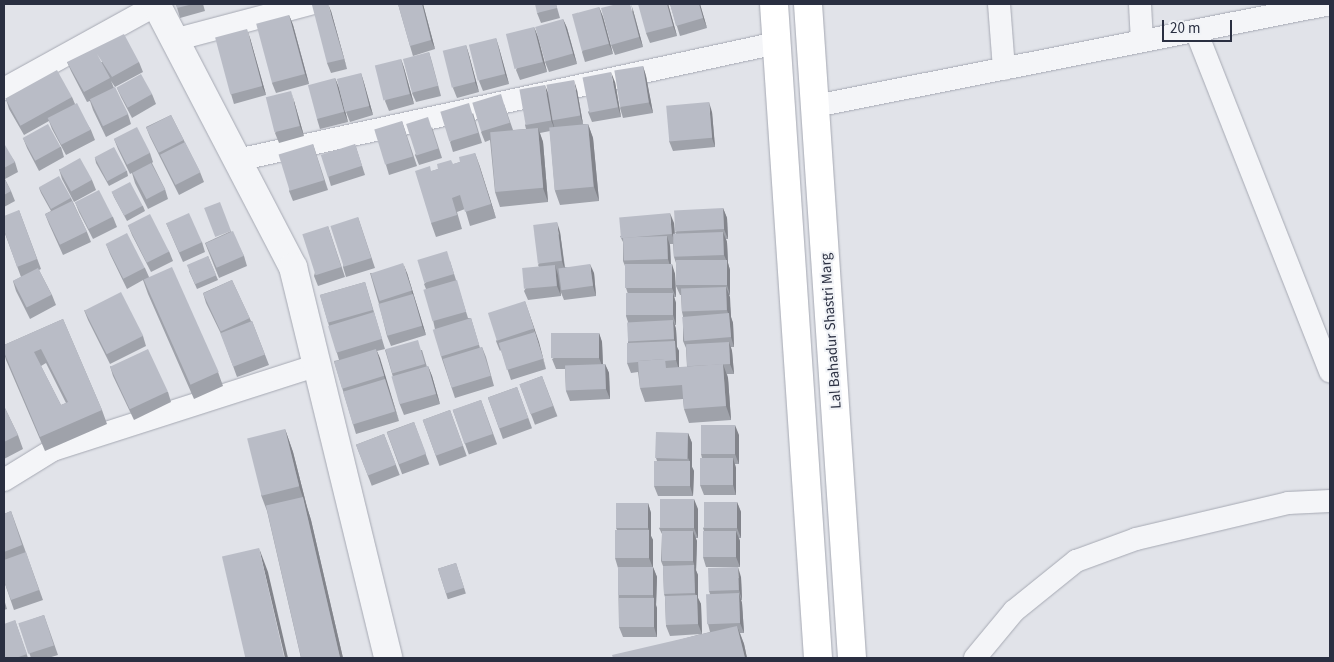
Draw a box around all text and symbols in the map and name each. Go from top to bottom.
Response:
scale bar [1164,10,1234,42]
text: 20 m [1170,18,1200,39]
street label: Lal Bahadur Shastri Marg [817,252,845,410]

